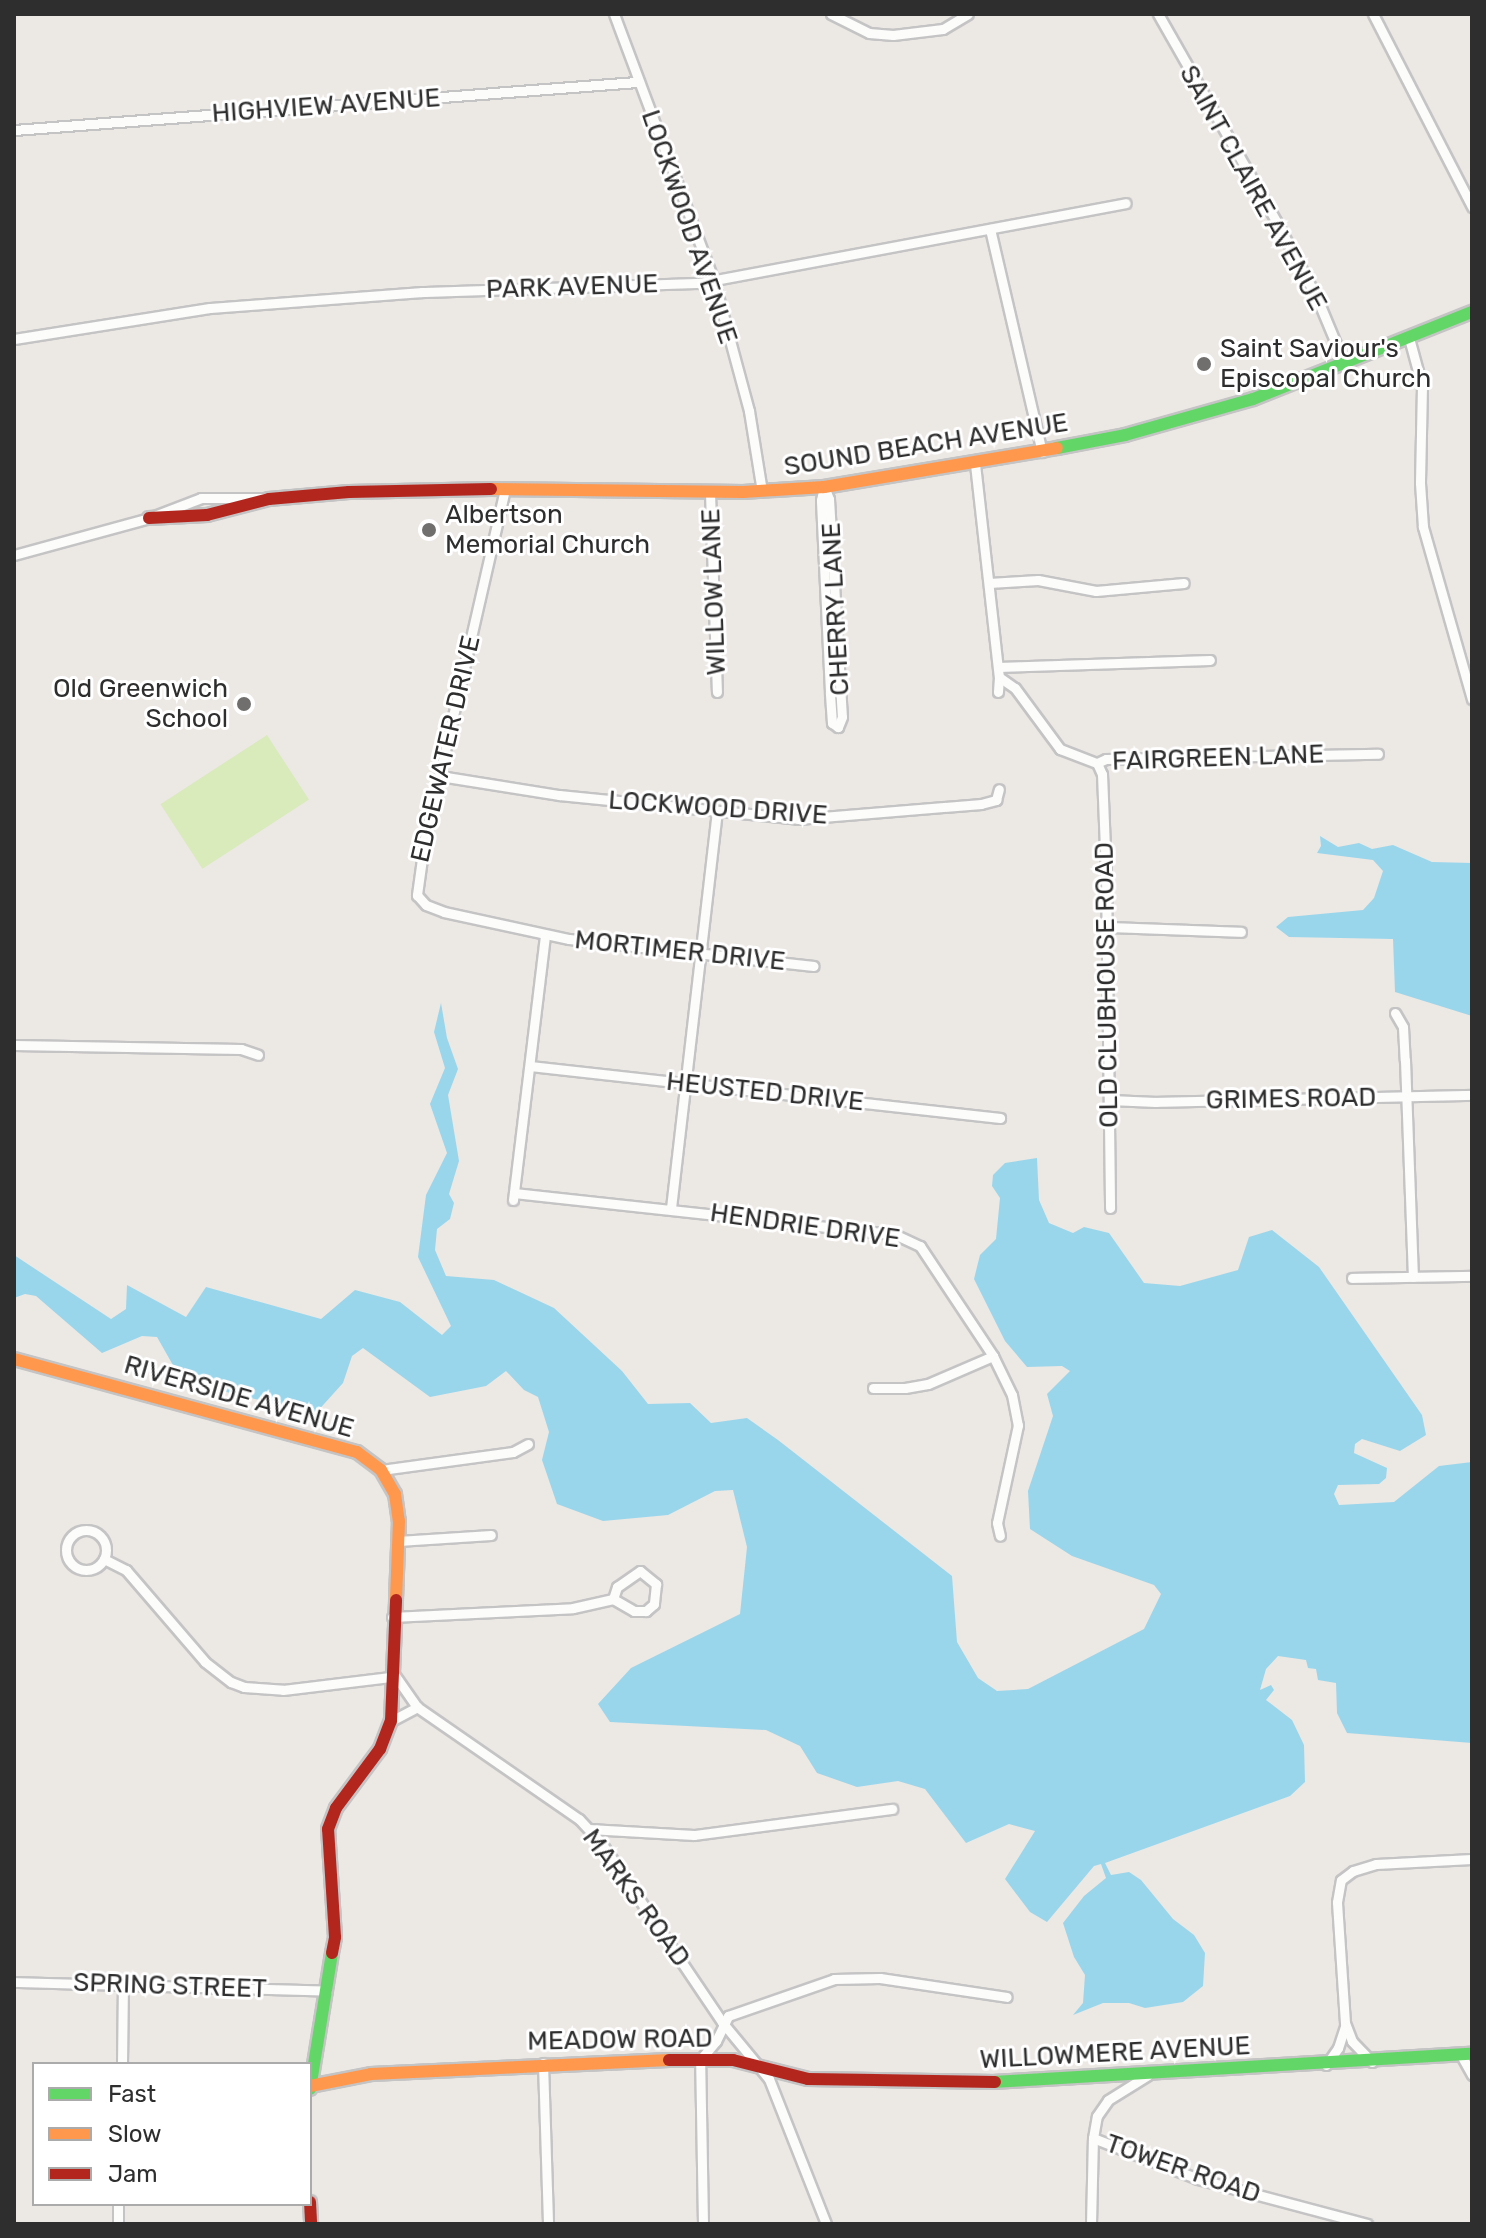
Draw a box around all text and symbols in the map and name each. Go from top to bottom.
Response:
street label: SAINT CLAIRE AVENUE [1172,60,1334,316]
street label: HIGHVIEW AVENUE [210,82,442,130]
street label: LOCKWOOD AVENUE [634,106,744,348]
street label: PARK AVENUE [485,268,659,306]
place label: Saint Saviour's Episcopal Church [1220,333,1431,394]
marker: Saint Saviour's Episcopal Church [1195,355,1213,373]
street label: SOUND BEACH AVENUE [781,407,1071,483]
place label: Albertson Memorial Church [445,499,650,560]
street label: WILLOW LANE [695,508,733,676]
marker: Albertson Memorial Church [420,521,438,539]
street label: CHERRY LANE [816,521,856,697]
street label: EDGEWATER DRIVE [405,633,487,865]
place label: Old Greenwich School [53,673,228,734]
marker: Old Greenwich School [235,695,253,713]
street label: FAIRGREEN LANE [1111,739,1325,777]
street label: LOCKWOOD DRIVE [607,785,829,831]
street label: OLD CLUBHOUSE ROAD [1089,842,1125,1128]
street label: MORTIMER DRIVE [573,924,787,978]
street label: HEUSTED DRIVE [665,1066,865,1118]
street label: GRIMES ROAD [1206,1082,1376,1116]
street label: HENDRIE DRIVE [708,1197,902,1255]
street label: RIVERSIDE AVENUE [120,1349,358,1445]
street label: MARKS ROAD [576,1823,696,1973]
street label: SPRING STREET [73,1967,267,2005]
street label: MEADOW ROAD [527,2023,713,2057]
street label: WILLOWMERE AVENUE [979,2030,1251,2076]
legend [32,2062,312,2206]
text: Fast [108,2080,156,2108]
text: Slow [108,2120,161,2148]
street label: TOWER ROAD [1102,2128,1264,2210]
text: Jam [108,2160,158,2188]

